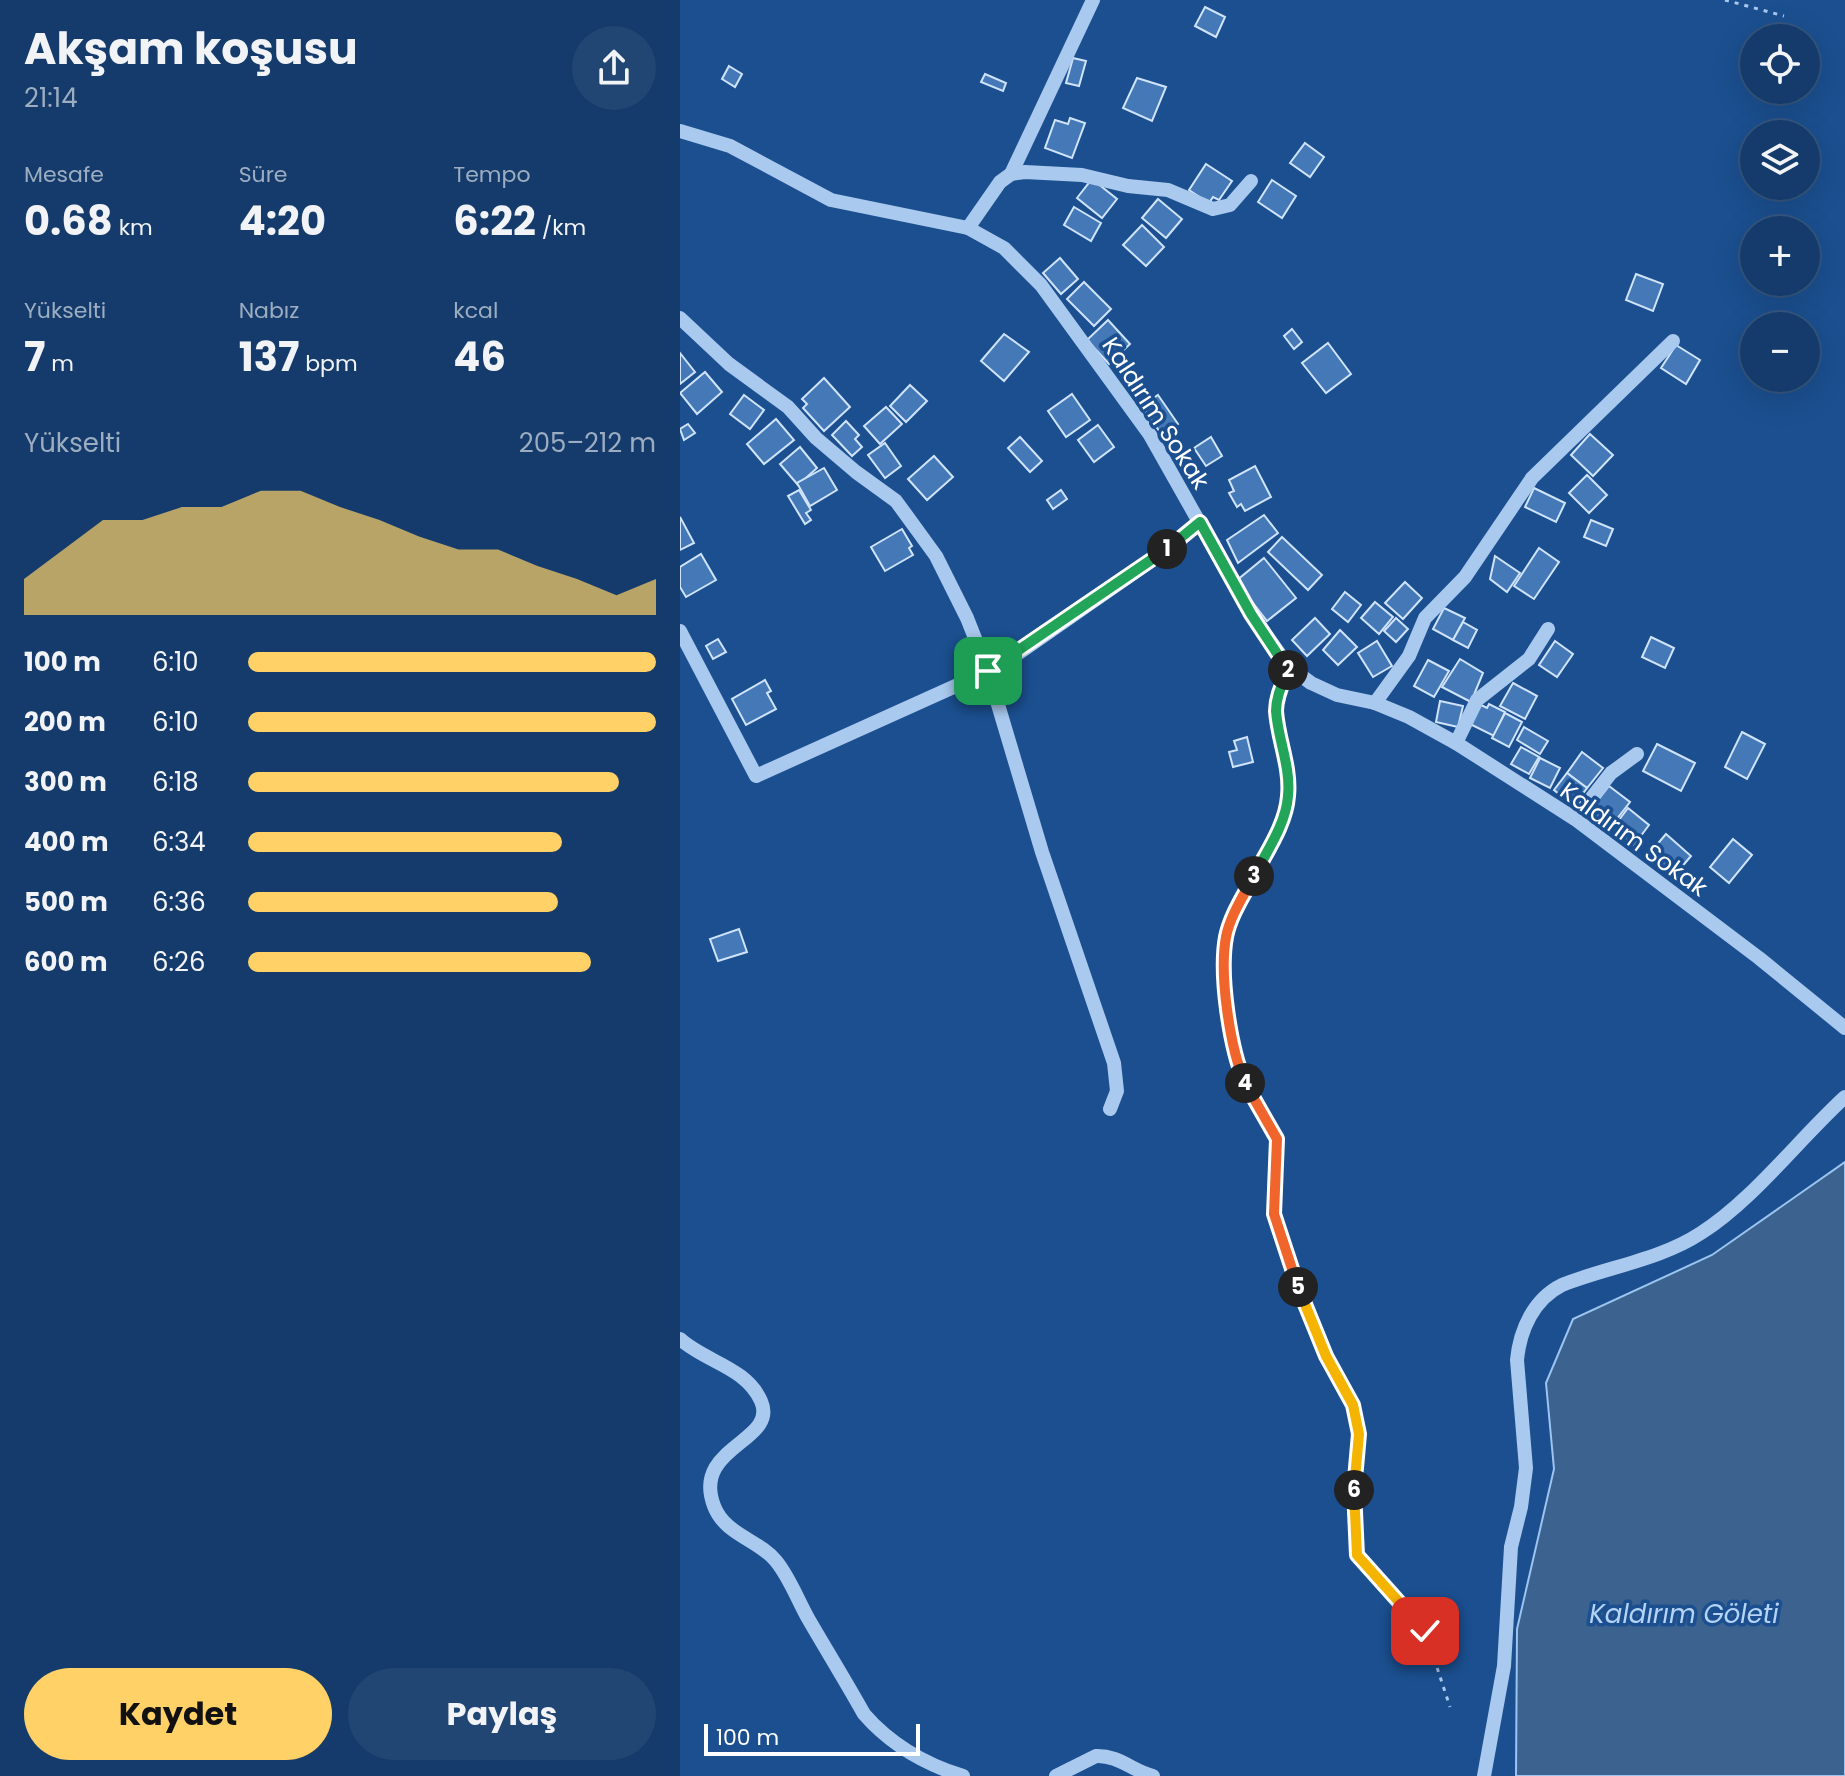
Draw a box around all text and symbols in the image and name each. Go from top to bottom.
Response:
text: Akşam koşusu [24,18,358,79]
map controls [1740,24,1820,392]
button: locate [1740,24,1820,104]
button: share [572,26,656,110]
text: 21:14 [24,80,77,116]
button: layers [1740,120,1820,200]
text: Mesafe [24,159,104,190]
text: Süre [239,159,288,190]
text: Tempo [453,159,530,190]
text: 0.68 [24,193,113,249]
text: 4:20 [239,193,326,249]
text: 6:22 [453,193,536,249]
text: km [113,212,153,243]
text: /km [536,212,586,243]
button: + [1740,216,1820,296]
text: Yükselti [24,295,106,326]
text: Nabız [239,295,299,326]
text: kcal [453,295,498,326]
button: − [1740,312,1820,392]
text: 7 [24,329,45,385]
text: 137 [239,329,299,385]
text: 46 [453,329,506,385]
street label: Kaldırım Sokak [1095,331,1218,496]
text: m [45,348,74,379]
text: bpm [299,348,358,379]
text: Yükselti [24,425,121,461]
text: 205–212 m [519,425,656,461]
pin: 1 [1147,529,1187,569]
text: 1 [1163,533,1171,564]
pin [954,637,1022,705]
text: 100 m [24,644,101,680]
text: 6:10 [152,644,199,680]
icon: arrive [966,649,1010,693]
pin: 2 [1268,650,1308,690]
text: 2 [1282,654,1294,685]
text: 200 m [24,704,106,740]
text: 6:10 [152,704,199,740]
text: 300 m [24,764,107,800]
text: 6:18 [152,764,199,800]
street label: Kaldırım Sokak [1554,774,1715,904]
text: 400 m [24,824,109,860]
text: 6:34 [152,824,206,860]
pin: 3 [1234,856,1274,896]
text: 3 [1247,860,1261,891]
text: 500 m [24,884,108,920]
text: 6:36 [152,884,206,920]
text: 600 m [24,944,108,980]
text: 6:26 [152,944,206,980]
pin: 4 [1225,1063,1265,1103]
text: 4 [1238,1067,1252,1098]
pin: 5 [1278,1267,1318,1307]
text: 5 [1291,1271,1305,1302]
pin: 6 [1334,1470,1374,1510]
text: 6 [1347,1474,1361,1505]
water label: Kaldırım Göleti [1589,1596,1779,1632]
pin [1391,1597,1459,1665]
icon: check [1403,1609,1447,1653]
button: Kaydet [24,1668,332,1760]
button: Paylaş [348,1668,656,1760]
scale bar [704,1720,920,1756]
text: 100 m [716,1722,779,1753]

